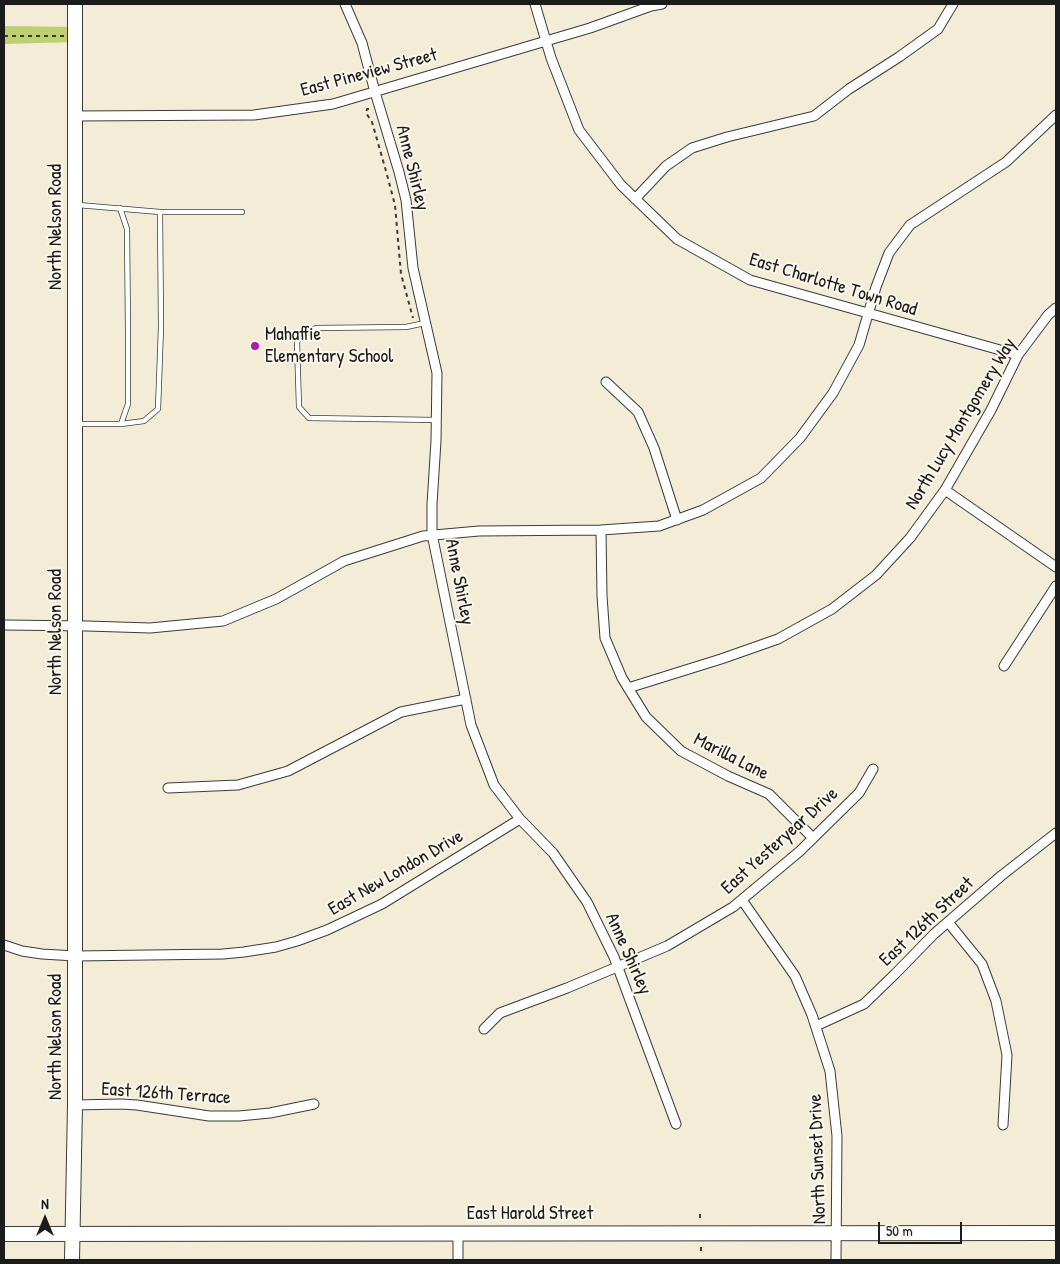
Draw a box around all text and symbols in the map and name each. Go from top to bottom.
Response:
street label: East Pineview Street [298,44,440,102]
street label: Anne Shirley [390,123,434,213]
street label: North Nelson Road [45,164,67,290]
street label: East Charlotte Town Road [746,249,920,321]
place label: Mahaffie Elementary School [265,324,393,368]
street label: North Lucy Montgomery Way [901,334,1021,514]
marker: Mahaffie Elementary School [249,340,261,352]
street label: Anne Shirley [439,537,479,627]
street label: North Nelson Road [45,569,67,695]
street label: Marilla Lane [690,728,772,786]
street label: East Yesteryear Drive [717,783,843,899]
street label: East New London Drive [324,825,468,921]
street label: East 126th Street [875,873,979,971]
street label: Anne Shirley [600,909,656,999]
street label: North Nelson Road [45,974,67,1100]
street label: East 126th Terrace [100,1078,232,1110]
street label: North Sunset Drive [804,1093,832,1225]
north arrow [20,1194,70,1244]
text: N [41,1194,49,1213]
street label: East Harold Street [467,1203,593,1225]
scale bar [880,1212,964,1244]
text: 50 m [886,1220,913,1241]

